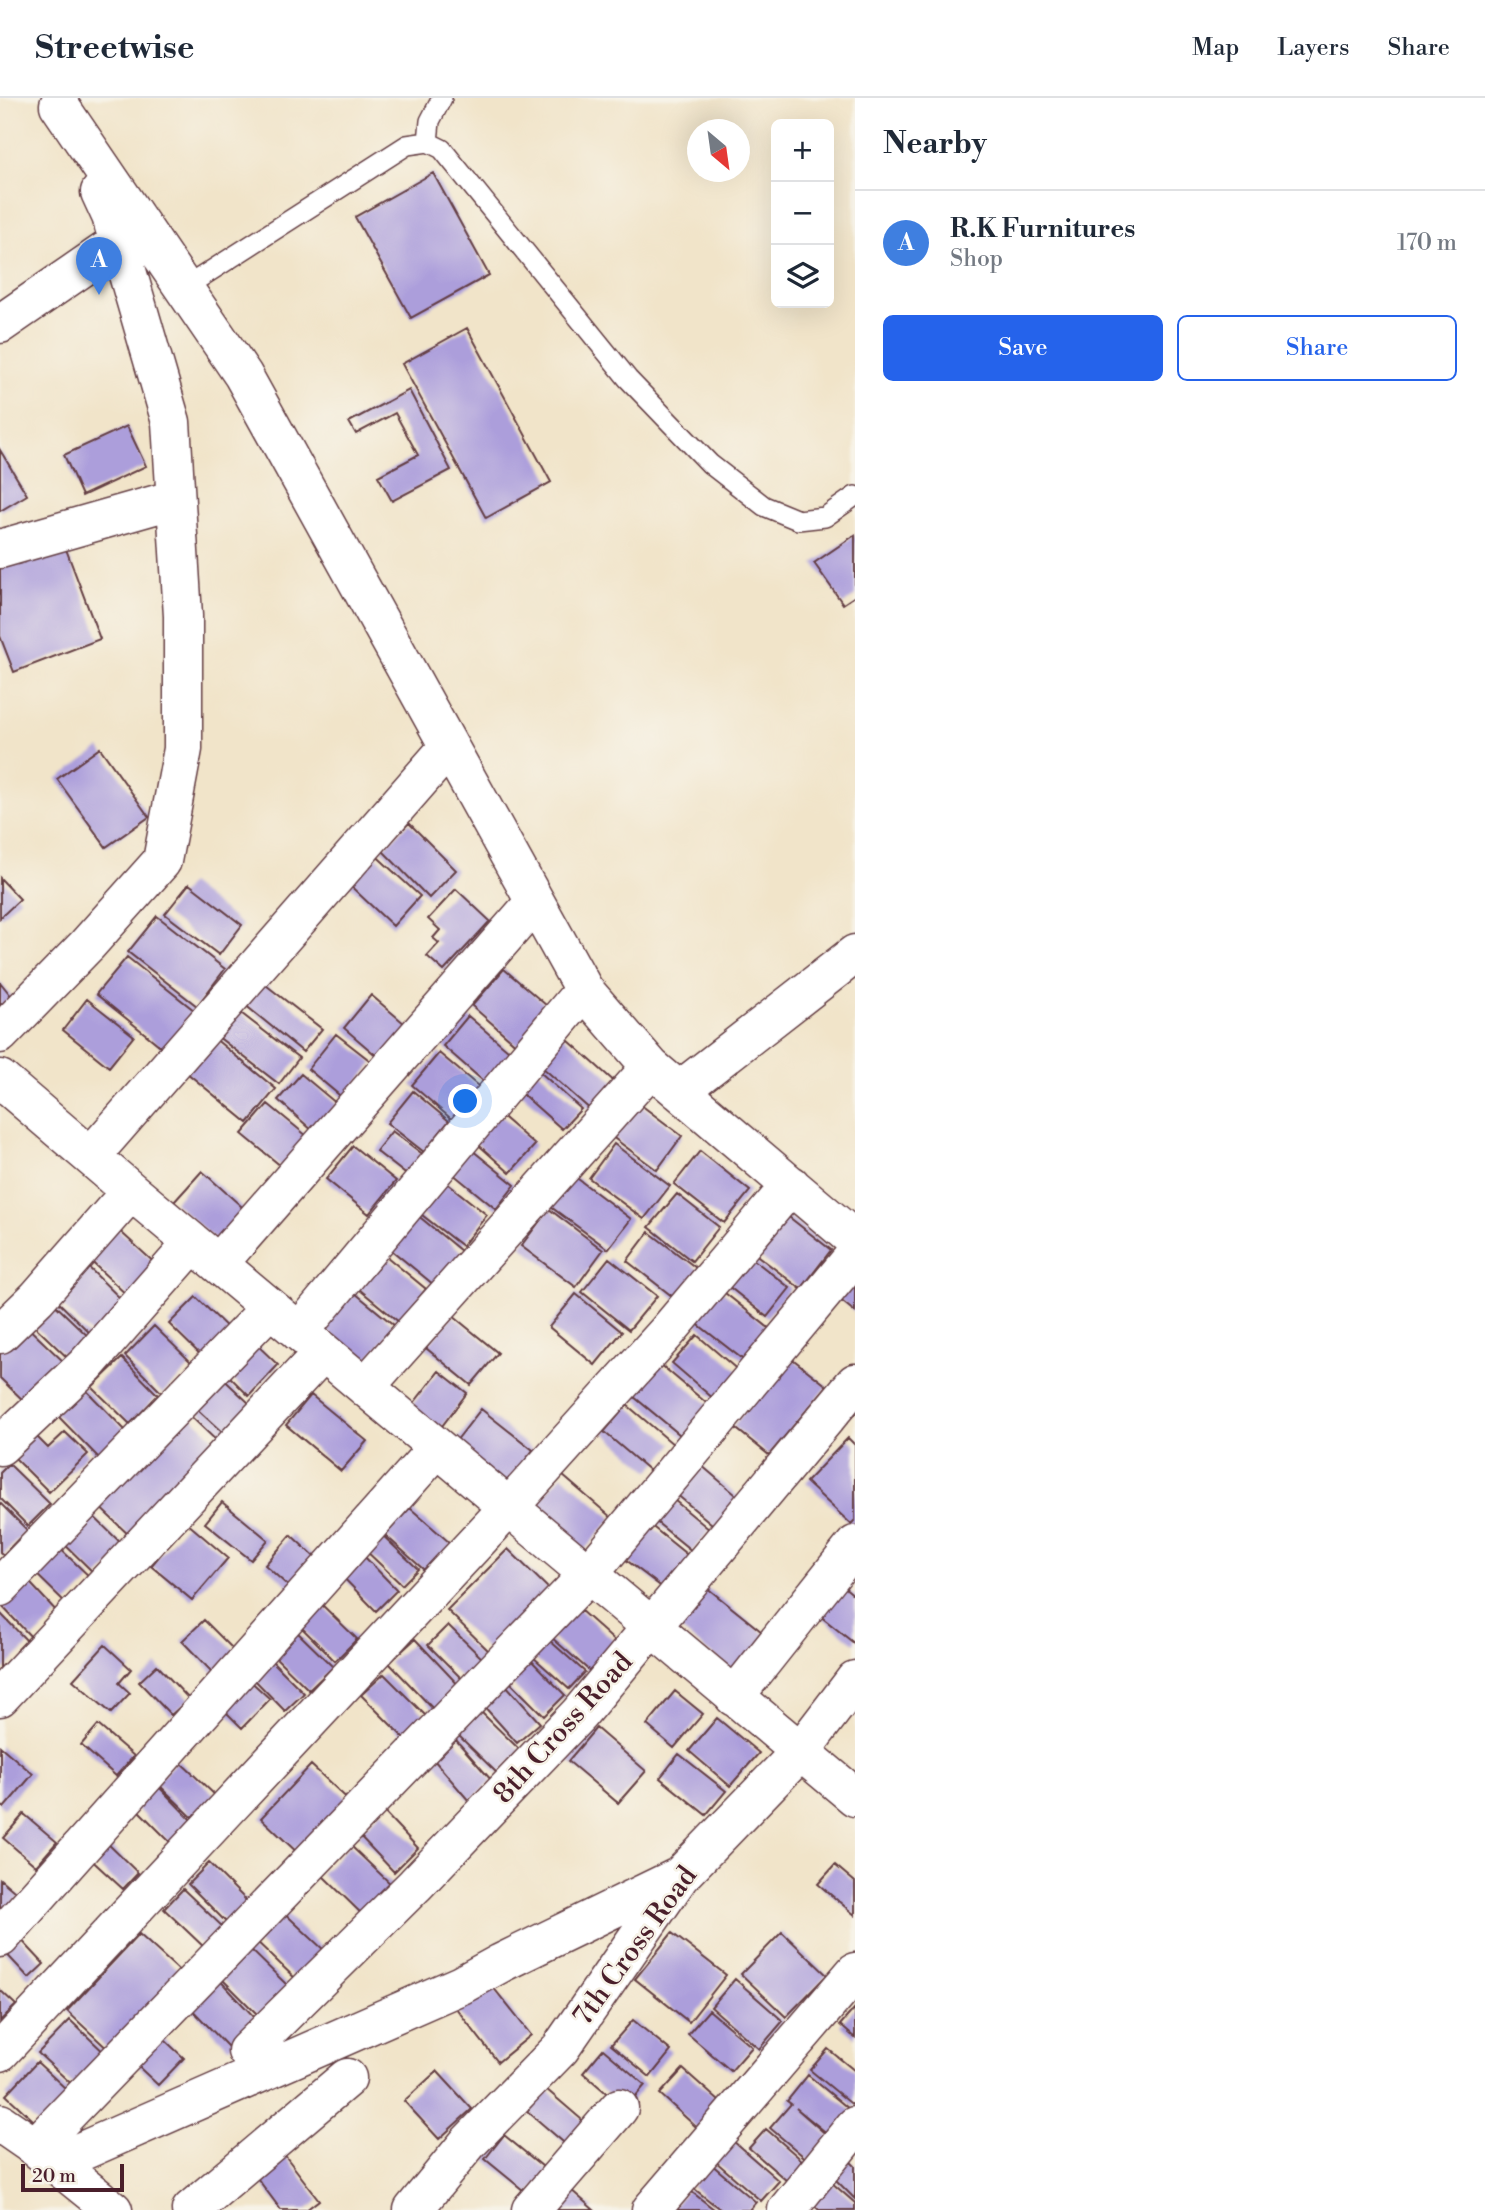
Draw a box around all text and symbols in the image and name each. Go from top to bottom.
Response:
text: Streetwise [35,28,195,69]
text: Map [1192,33,1239,63]
text: Layers [1277,33,1349,63]
text: Share [1387,33,1450,63]
north arrow [687,119,750,182]
map controls [771,119,834,308]
button: + [771,119,834,182]
text: Nearby [883,125,987,163]
button: − [771,182,834,245]
text: R.K Furnitures [950,213,1135,245]
text: A [898,229,914,257]
text: 170 m [1397,229,1457,257]
pin: A [76,237,122,295]
button: layers [771,245,834,308]
text: Shop [950,245,1003,273]
button: Save [883,315,1163,381]
button: Share [1177,315,1457,381]
your location [448,1084,482,1118]
street label: 8th Cross Road [486,1645,640,1811]
street label: 7th Cross Road [566,1859,705,2033]
scale bar [21,2161,124,2193]
text: 20 m [32,2164,76,2188]

